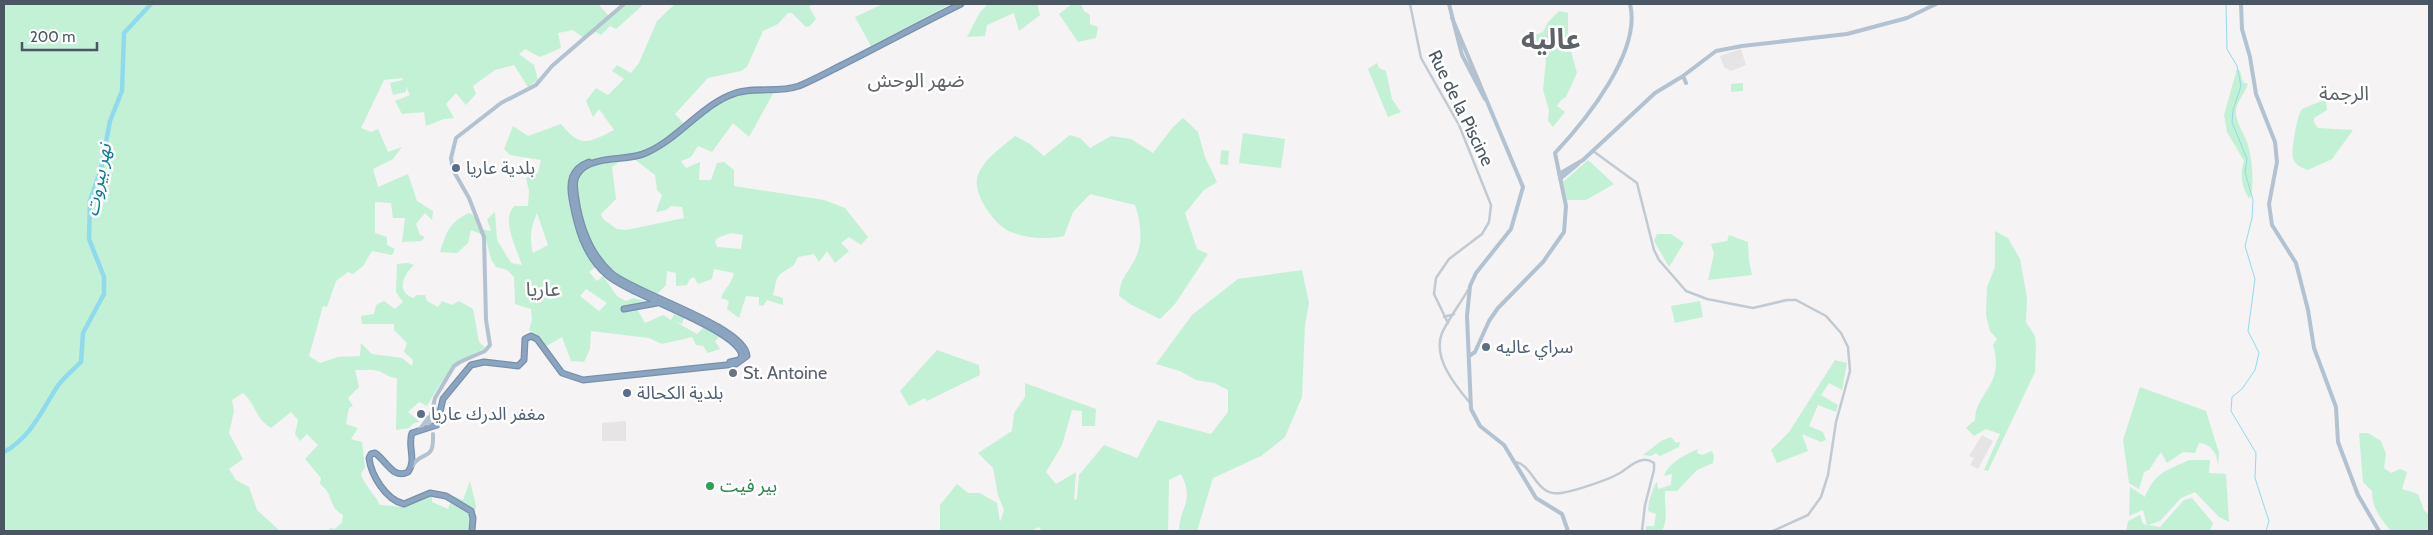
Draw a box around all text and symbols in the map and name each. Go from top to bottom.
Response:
scale bar [22,20,98,52]
district label: عاليه [1521,22,1581,56]
text: 200 m [30,28,75,46]
street label: Rue de la Piscine [1423,46,1499,170]
district label: ضهر الوحش [867,68,965,92]
district label: الرجمة [2319,81,2369,105]
water label: نهر بيروت [80,140,117,218]
place label: بلدية عاريا [466,157,535,179]
marker: بلدية عاريا [450,162,462,174]
district label: عاريا [526,277,560,301]
place label: سراي عاليه [1496,336,1573,360]
marker: سراي عاليه [1480,341,1492,353]
place label: St. Antoine [743,362,827,384]
marker: St. Antoine [727,367,739,379]
place label: بلدية الكحالة [637,382,723,404]
marker: بلدية الكحالة [621,387,633,399]
place label: مغفر الدرك عاريا [431,403,546,425]
marker: مغفر الدرك عاريا [415,408,427,420]
place label: بير فيت [720,475,777,497]
marker: بير فيت [704,480,716,492]

